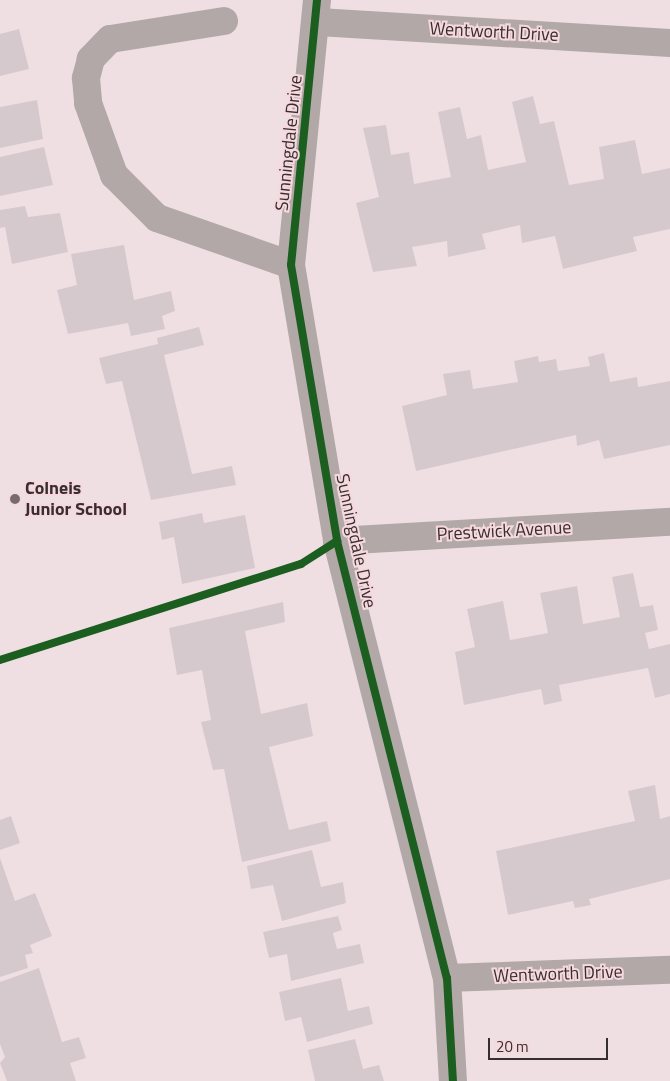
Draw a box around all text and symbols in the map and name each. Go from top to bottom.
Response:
street label: Wentworth Drive [429,18,559,46]
street label: Sunningdale Drive [271,74,307,212]
street label: Sunningdale Drive [331,472,381,610]
place label: Colneis Junior School [25,478,127,520]
marker: Colneis Junior School [9,493,21,505]
street label: Prestwick Avenue [436,517,572,545]
street label: Wentworth Drive [493,961,623,987]
scale bar [490,1028,610,1060]
text: 20 m [496,1035,529,1058]

